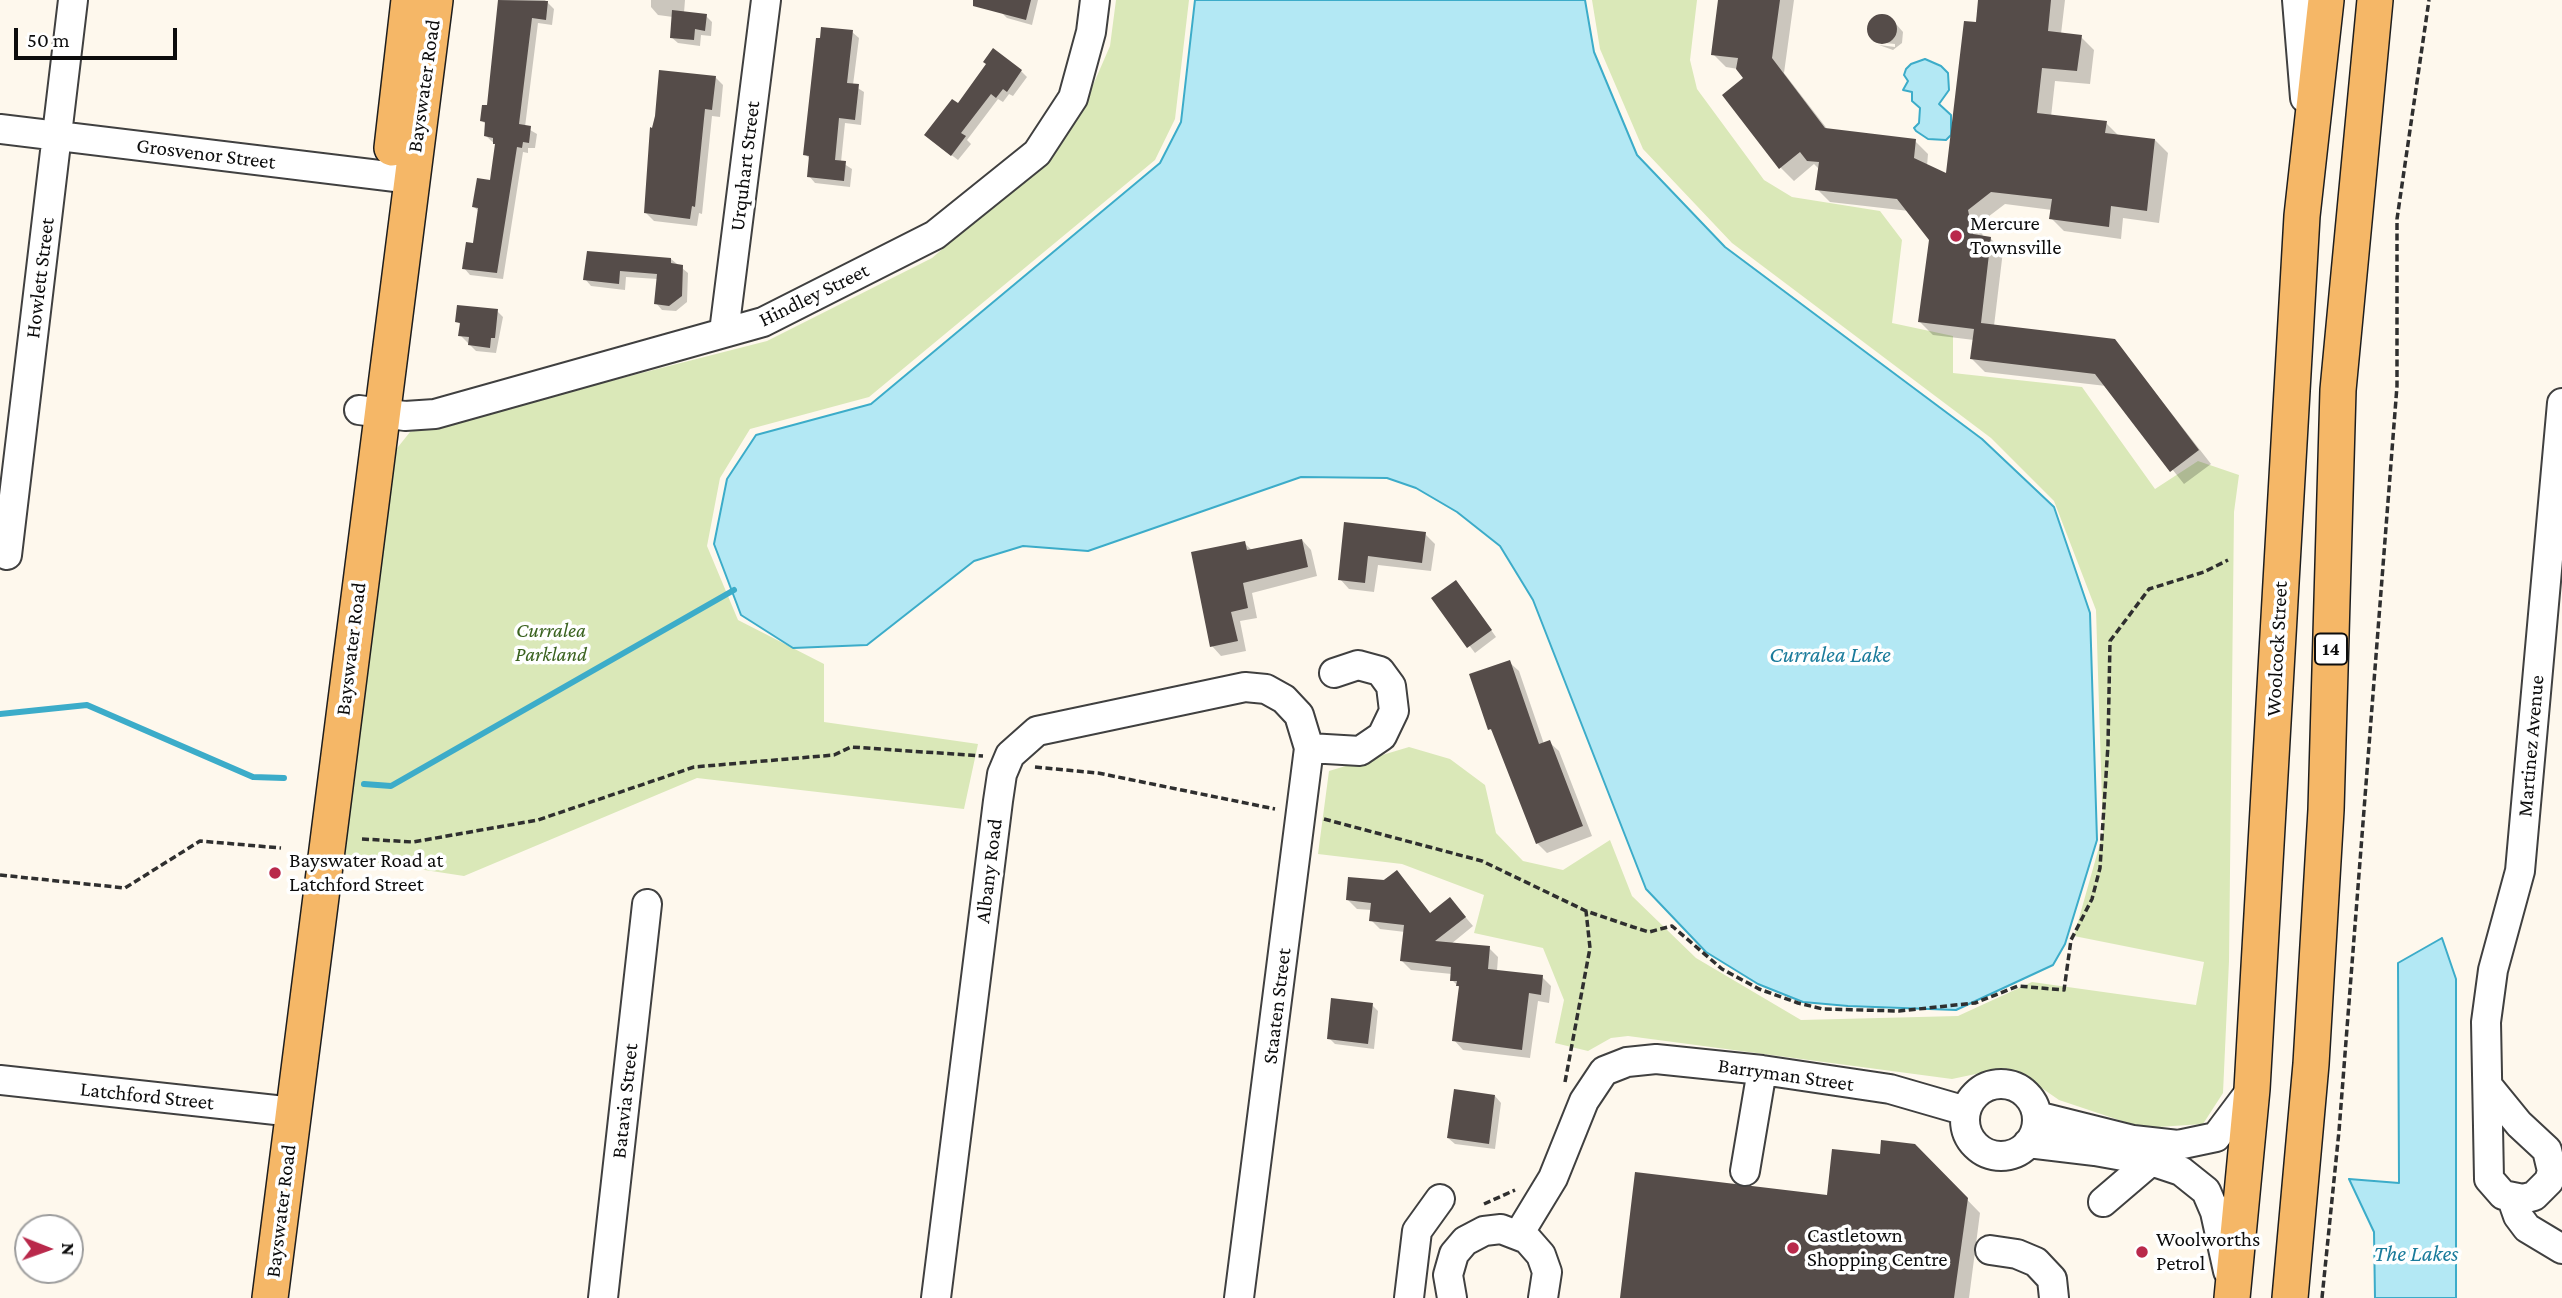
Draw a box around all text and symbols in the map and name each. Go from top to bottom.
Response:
scale bar [18,14,180,58]
street label: Bayswater Road [402,18,446,154]
text: 50 m [27,28,70,52]
street label: Urquhart Street [725,99,765,233]
street label: Grosvenor Street [135,133,277,175]
place label: Mercure Townsville [1970,211,2061,261]
street label: Howlett Street [20,216,60,340]
marker: Mercure Townsville [1948,228,1964,244]
street label: Hindley Street [755,258,873,332]
street label: Bayswater Road [330,581,372,717]
street label: Woolcock Street [2261,581,2293,717]
park label: Curralea Parkland [515,618,587,668]
road number: 14 [2315,634,2347,664]
water label: Curralea Lake [1769,641,1891,669]
street label: Martinez Avenue [2512,674,2550,818]
street label: Albany Road [970,817,1008,925]
place label: Bayswater Road at Latchford Street [289,848,443,898]
marker: Bayswater Road at Latchford Street [267,865,283,881]
street label: Staaten Street [1257,947,1297,1065]
street label: Batavia Street [606,1042,644,1160]
street label: Barryman Street [1716,1053,1856,1097]
street label: Latchford Street [79,1076,215,1116]
street label: Bayswater Road [260,1143,302,1279]
north arrow [14,1214,84,1284]
place label: Castletown Shopping Centre [1807,1223,1947,1273]
place label: Woolworths Petrol [2156,1227,2260,1277]
marker: Castletown Shopping Centre [1785,1240,1801,1256]
water label: The Lakes [2374,1240,2458,1268]
text: N [58,1243,79,1256]
marker: Woolworths Petrol [2134,1244,2150,1260]

